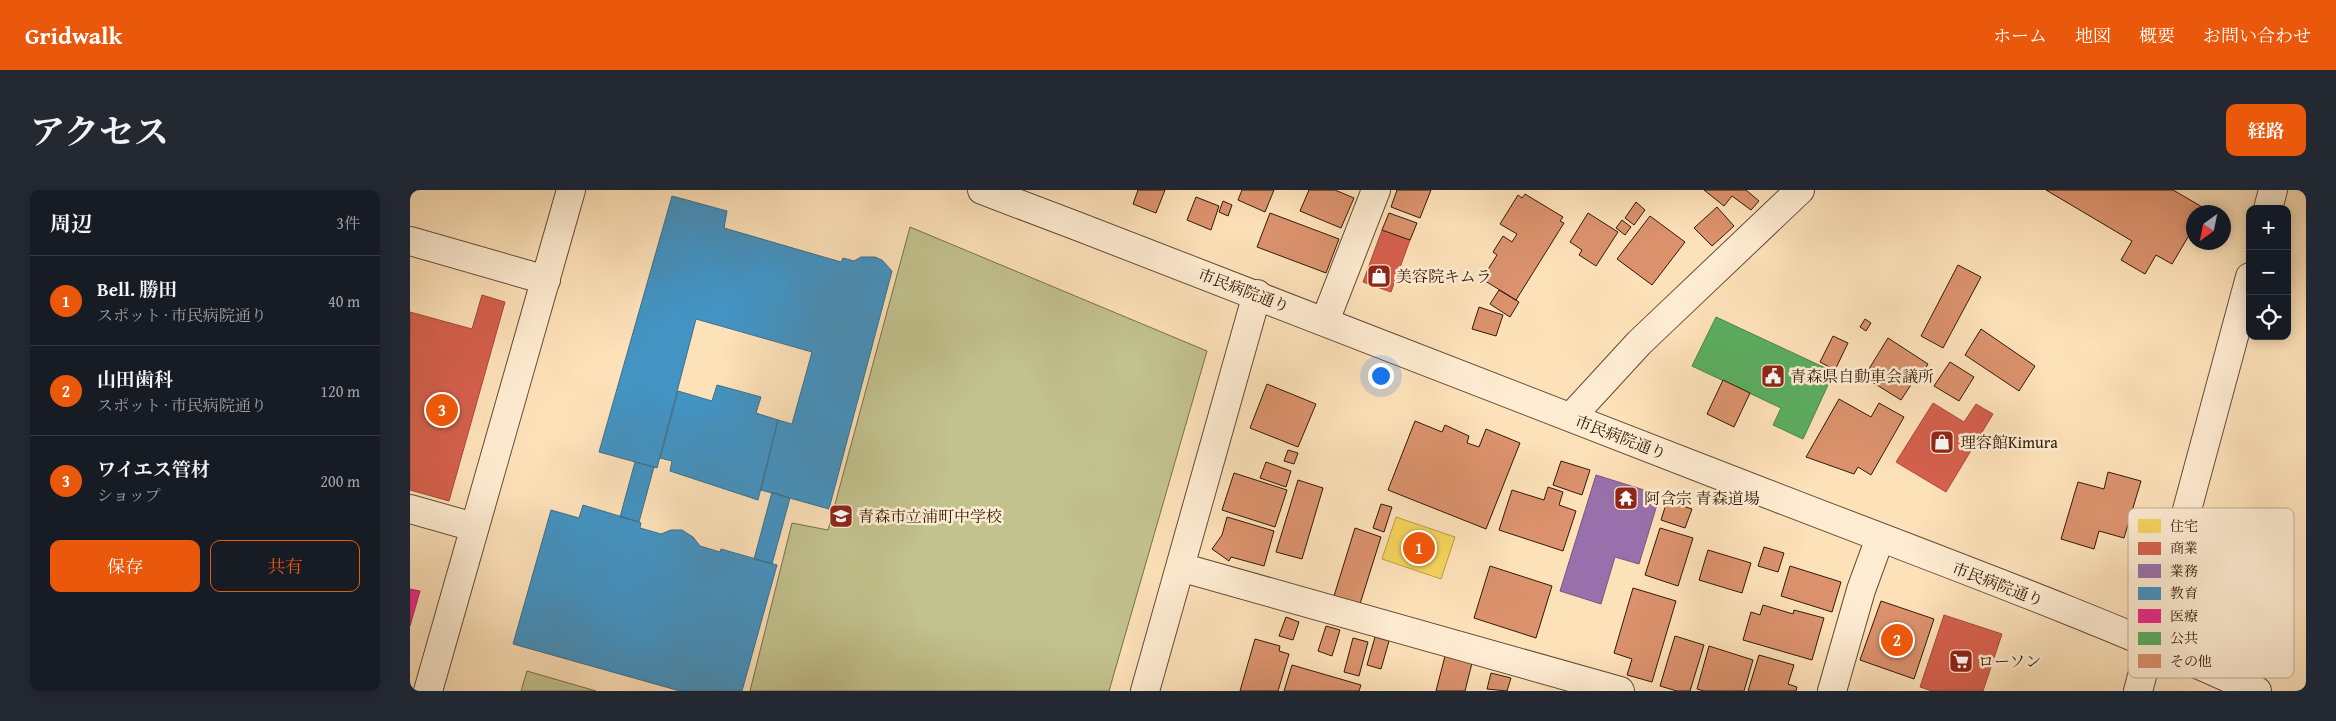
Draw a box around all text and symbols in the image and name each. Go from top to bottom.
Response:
text: Gridwalk [25,18,122,53]
text: ホーム [1993,22,2047,49]
text: 地図 [2075,22,2111,49]
text: 概要 [2139,22,2175,49]
text: お問い合わせ [2203,22,2311,49]
button: 経路 [2226,104,2306,156]
text: アクセス [30,106,169,157]
north arrow [2186,205,2231,250]
map controls [2246,205,2291,340]
button: + [2246,205,2291,250]
text: 周辺 [50,208,92,239]
text: 3件 [336,211,360,235]
button: − [2246,250,2291,295]
street label: 市民病院通り [1195,262,1293,318]
shop icon: 美容院キムラ [1366,263,1392,289]
place label: 美容院キムラ [1396,264,1492,288]
text: Bell. 勝田 [97,275,177,303]
text: 1 [62,289,70,313]
text: 40 m [328,289,360,313]
button: locate [2246,295,2291,340]
text: スポット · 市民病院通り [97,303,267,327]
your location [1368,363,1394,389]
public building icon: 青森県自動車会議所 [1760,363,1786,389]
place label: 青森県自動車会議所 [1790,364,1934,388]
text: 山田歯科 [97,365,173,393]
text: 2 [62,379,70,403]
text: 120 m [320,379,360,403]
pin: 3 [426,391,458,429]
text: スポット · 市民病院通り [97,393,267,417]
street label: 市民病院通り [1572,409,1670,465]
shop icon: 理容館Kimura [1929,429,1955,455]
place label: 理容館Kimura [1960,430,2058,454]
text: ワイエス管材 [97,455,210,483]
text: 3 [62,469,70,493]
text: 200 m [320,469,360,493]
text: ショップ [97,483,161,507]
temple icon: 阿含宗 青森道場 [1613,485,1639,511]
place label: 阿含宗 青森道場 [1644,486,1760,510]
school or university icon: 青森市立浦町中学校 [828,503,854,529]
place label: 青森市立浦町中学校 [858,504,1002,528]
legend [2128,508,2294,678]
text: 住宅 [2170,516,2198,536]
pin: 1 [1403,529,1435,567]
text: 商業 [2170,538,2198,558]
button: 保存 [50,540,200,592]
button: 共有 [210,540,360,592]
street label: 市民病院通り [1949,556,2047,612]
text: 業務 [2170,561,2198,581]
text: 教育 [2170,583,2198,603]
text: 医療 [2170,606,2198,626]
pin: 2 [1881,621,1913,659]
text: 公共 [2170,628,2198,648]
supermarket icon: ローソン [1948,648,1974,674]
place label: ローソン [1978,649,2041,673]
text: その他 [2170,651,2212,671]

